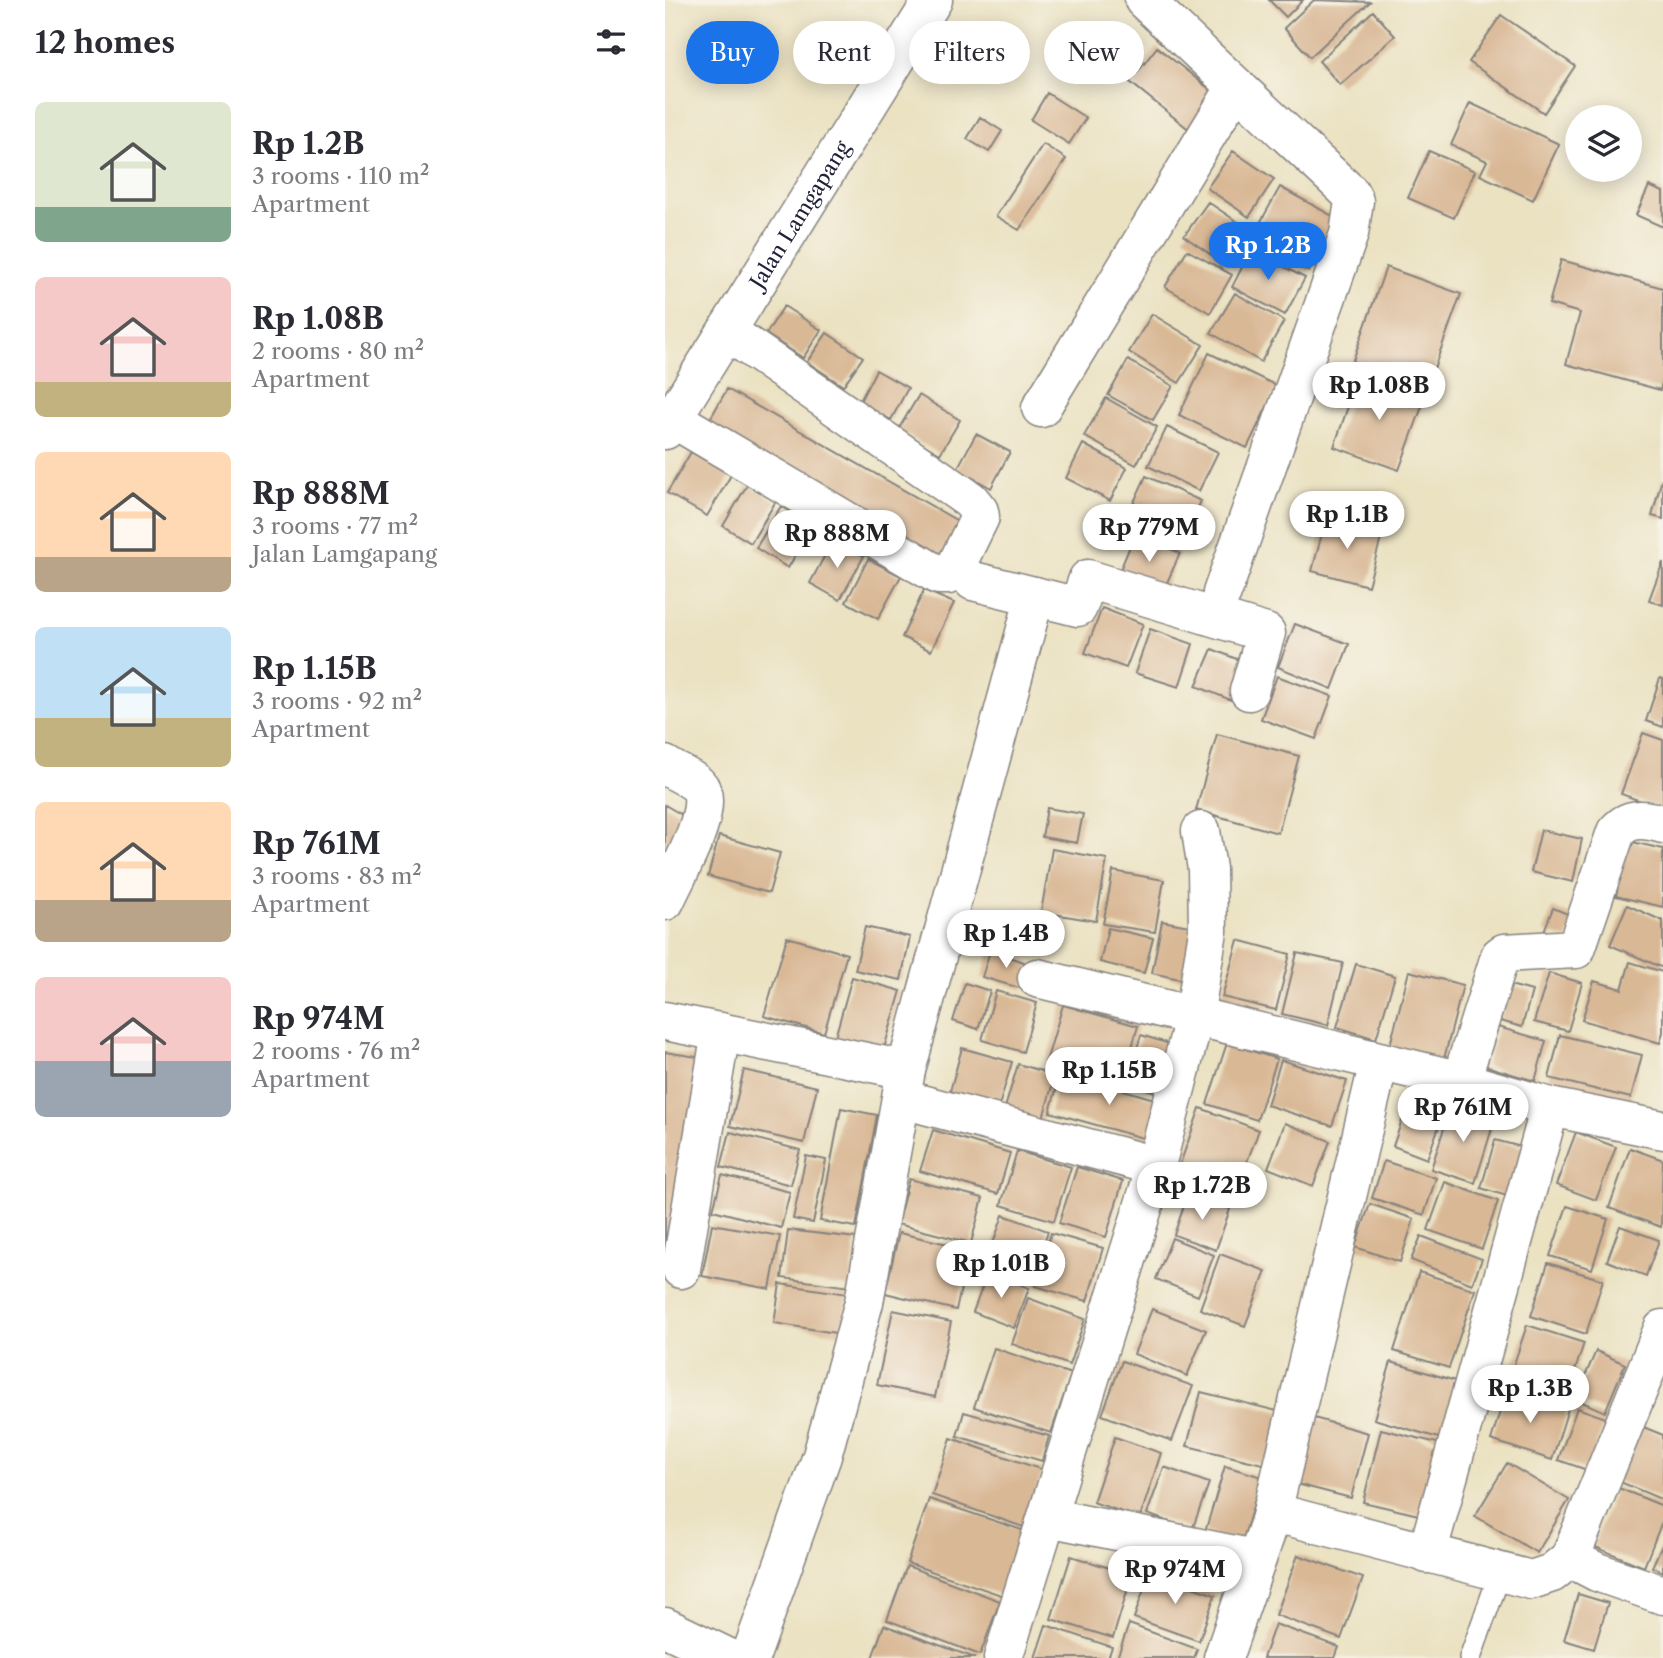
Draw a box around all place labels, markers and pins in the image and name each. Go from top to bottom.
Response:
pin: Rp 1.2B [1203,222,1333,282]
pin: Rp 1.08B [1307,362,1451,422]
pin: Rp 1.1B [1282,491,1412,551]
pin: Rp 779M [1084,504,1214,564]
pin: Rp 888M [772,510,902,570]
pin: Rp 1.4B [941,911,1071,970]
pin: Rp 1.15B [1037,1048,1181,1107]
pin: Rp 761M [1398,1084,1528,1144]
pin: Rp 1.72B [1130,1162,1274,1222]
pin: Rp 1.01B [929,1240,1073,1300]
pin: Rp 1.3B [1465,1366,1595,1425]
pin: Rp 974M [1110,1546,1240,1606]

